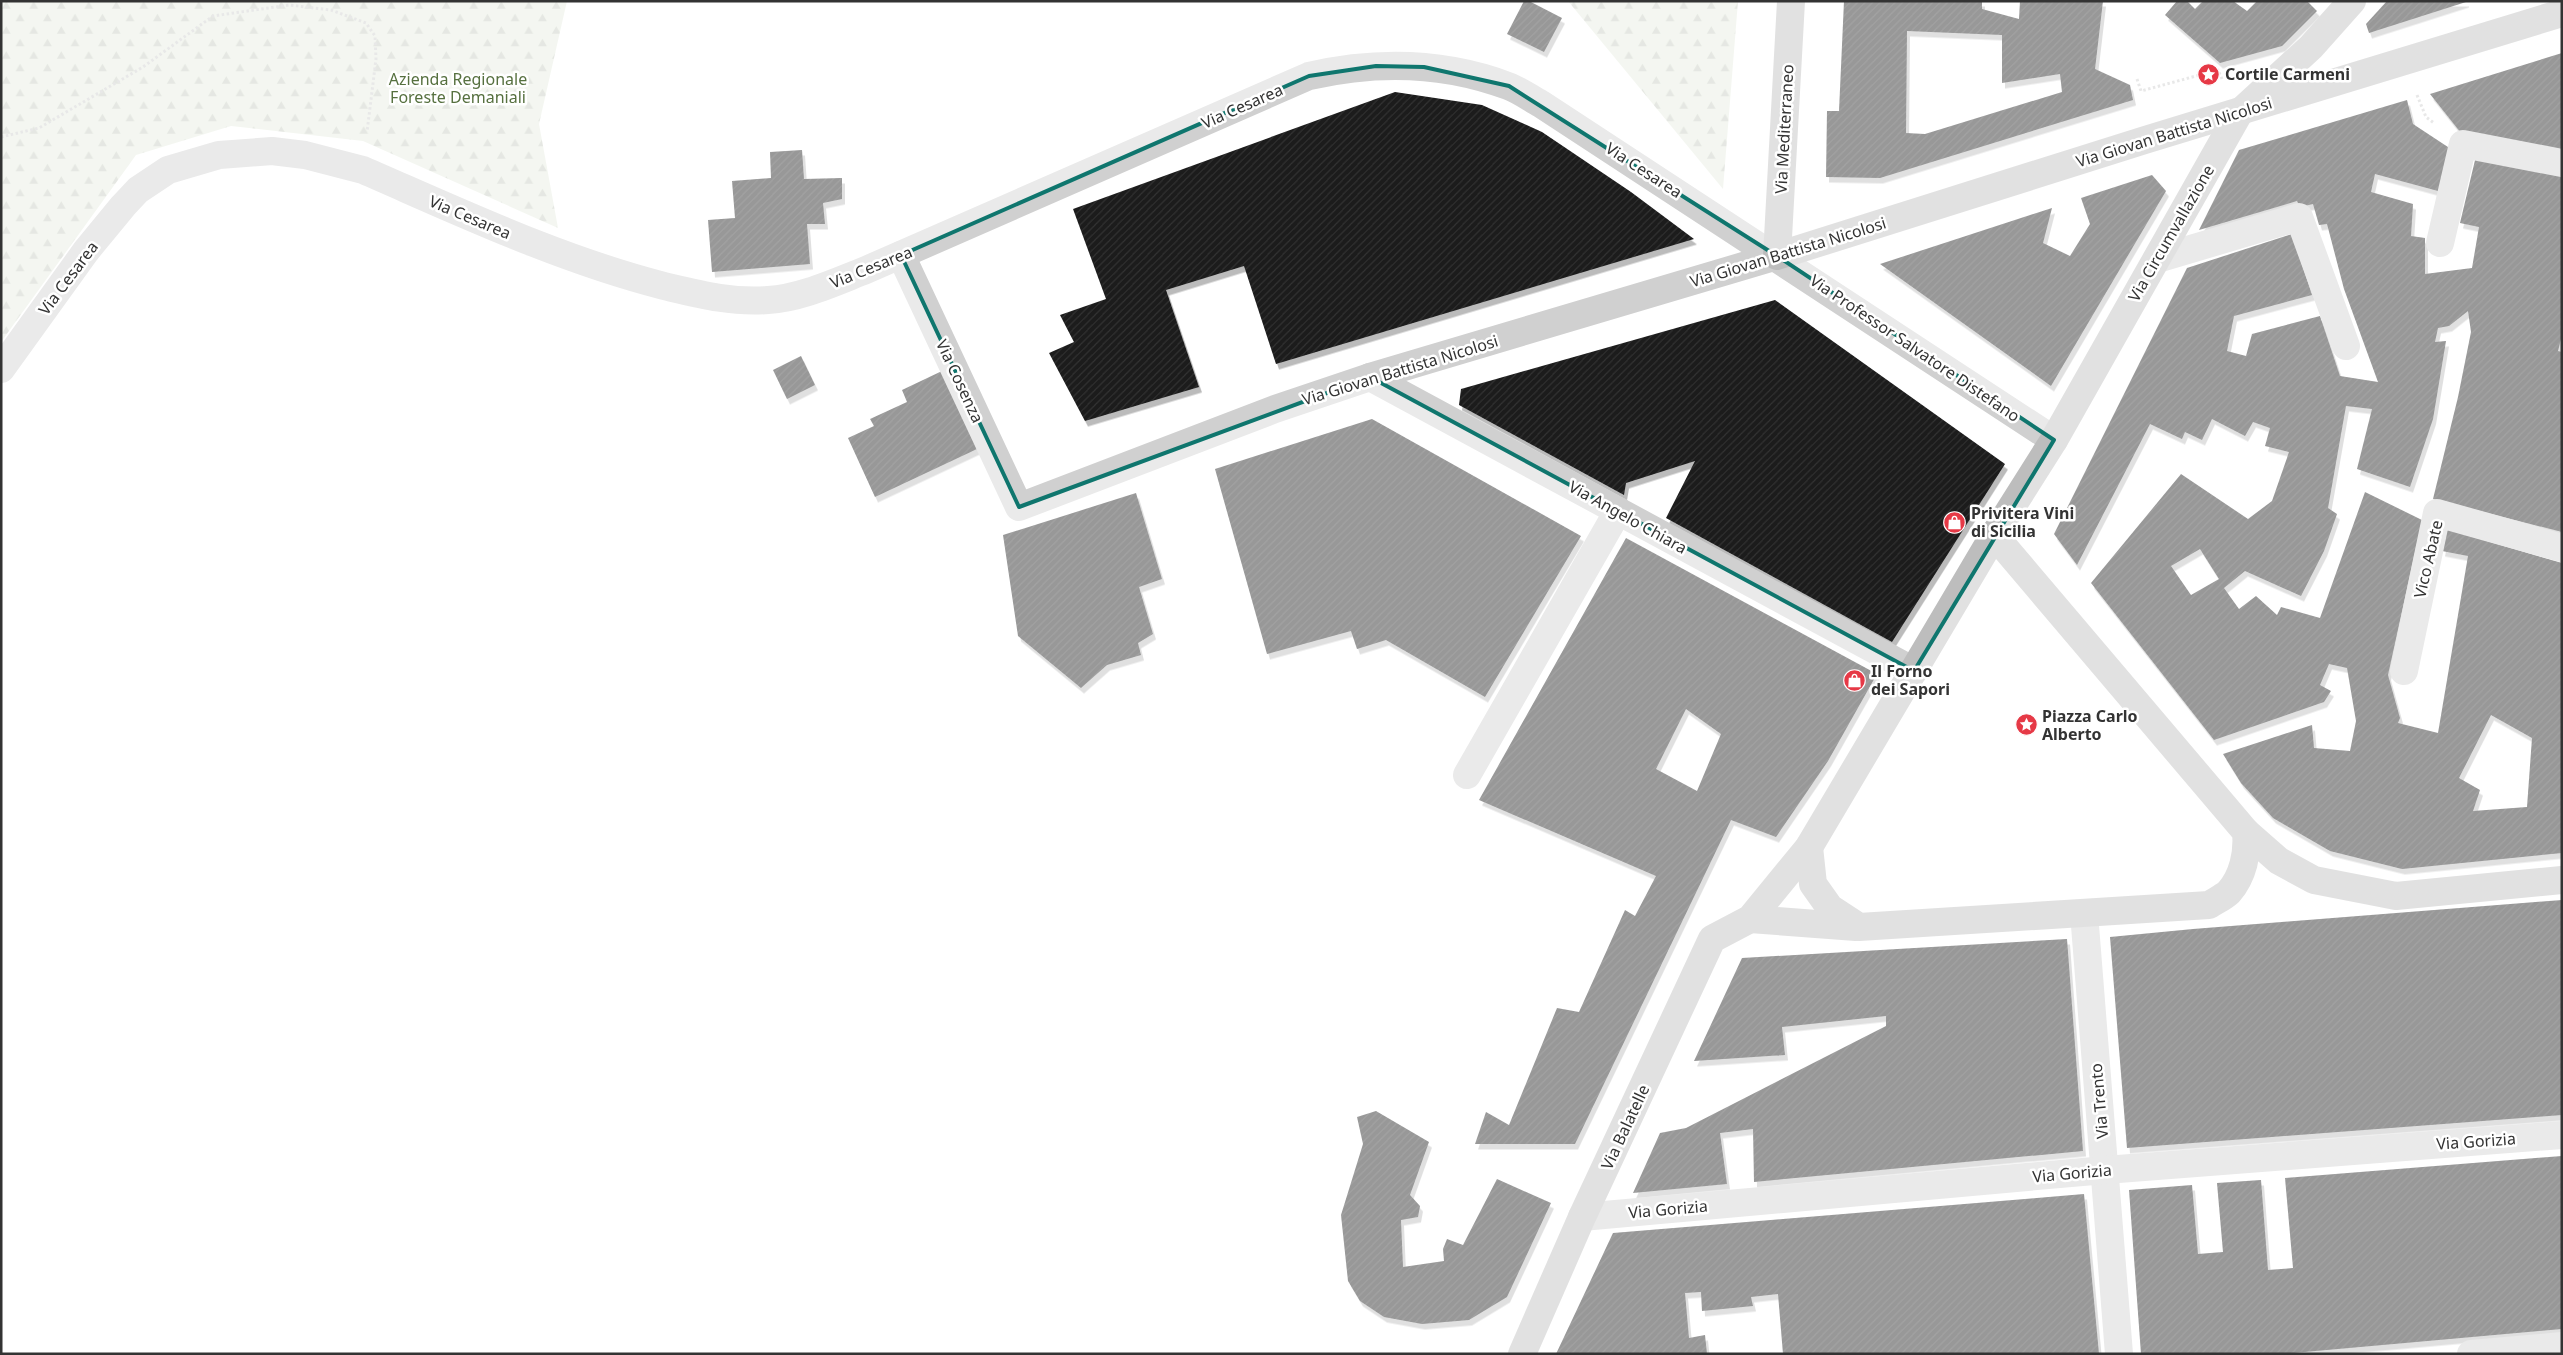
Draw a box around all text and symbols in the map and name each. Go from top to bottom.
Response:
place icon: Cortile Carmeni [2197,62,2221,86]
place label: Cortile Carmeni [2225,63,2350,85]
street label: Via Mediterraneo [1770,64,1798,194]
park label: Azienda Regionale Foreste Demaniali [389,68,527,108]
street label: Via Cesarea [1198,78,1286,134]
street label: Via Giovan Battista Nicolosi [2073,92,2275,172]
street label: Via Cesarea [1602,137,1686,203]
street label: Via Circumvallazione [2123,161,2219,305]
street label: Via Cesarea [426,190,514,244]
street label: Via Giovan Battista Nicolosi [1687,212,1889,292]
street label: Via Cesarea [33,237,103,319]
street label: Via Cesarea [827,241,915,293]
street label: Via Professor Salvatore Distefano [1806,269,2024,427]
street label: Via Giovan Battista Nicolosi [1299,330,1501,410]
street label: Via Cosenza [931,336,989,426]
street label: Via Angelo Chiara [1565,475,1691,559]
place label: Privitera Vini di Sicilia [1971,502,2074,542]
shop icon: Privitera Vini di Sicilia [1943,510,1967,534]
street label: Vico Abate [2408,518,2448,600]
place label: Il Forno dei Sapori [1871,660,1950,700]
shop icon: Il Forno dei Sapori [1843,668,1867,692]
place label: Piazza Carlo Alberto [2042,705,2138,745]
place icon: Piazza Carlo Alberto [2014,713,2038,737]
street label: Via Trento [2085,1062,2113,1140]
street label: Via Balatelle [1596,1081,1654,1173]
street label: Via Gorizia [2436,1127,2516,1155]
street label: Via Gorizia [2031,1159,2113,1187]
street label: Via Gorizia [1627,1195,1709,1223]

